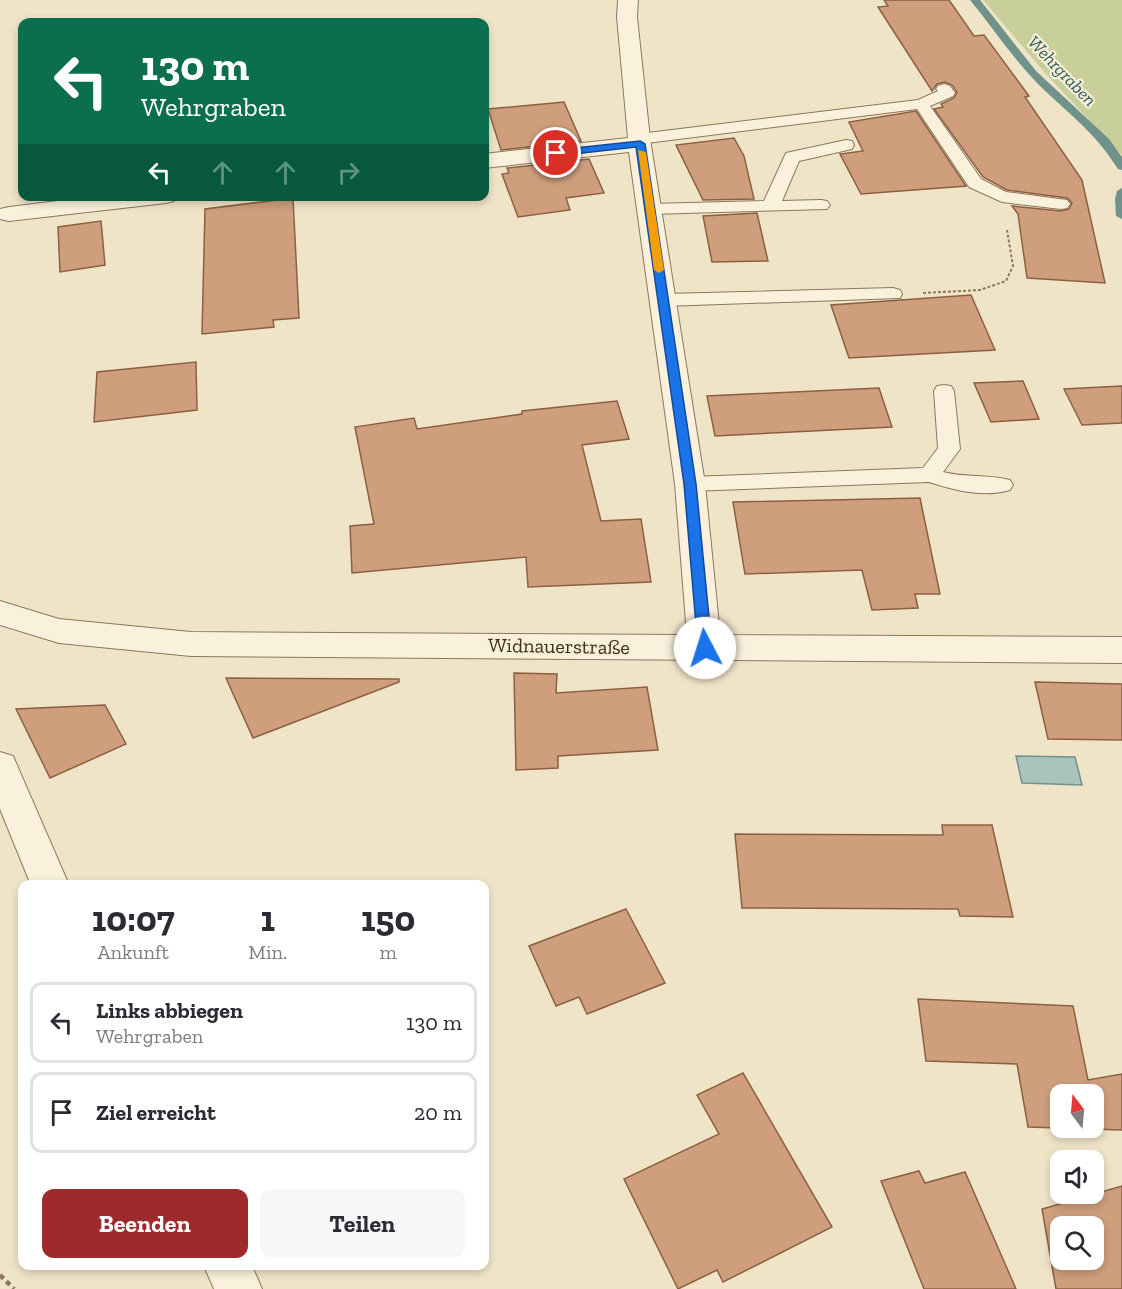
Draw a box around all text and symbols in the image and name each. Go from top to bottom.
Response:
water label: Wehrgraben [1023,31,1101,111]
text: 130 m [141,40,249,91]
icon: left [42,42,120,120]
text: Wehrgraben [141,91,286,123]
pin [530,127,581,178]
icon: arrive [539,136,572,169]
icon: left [143,156,176,189]
icon: ahead [206,156,239,189]
icon: ahead [269,156,302,189]
icon: right [332,156,365,189]
position arrow [673,616,737,680]
street label: Widnauerstraße [488,633,630,659]
text: 10:07 [92,897,175,940]
text: 1 [261,897,275,940]
text: 150 [361,897,415,940]
text: Ankunft [98,940,169,964]
text: Min. [248,940,287,964]
text: m [379,940,397,964]
text: Links abbiegen [96,997,243,1024]
icon: left [45,1006,78,1039]
text: 130 m [406,1009,462,1036]
text: Wehrgraben [96,1024,203,1048]
north arrow [1050,1084,1104,1138]
map controls [1050,1084,1104,1270]
icon: arrive [45,1096,78,1129]
text: Ziel erreicht [96,1099,216,1126]
text: 20 m [414,1099,462,1126]
button: sound [1050,1150,1104,1204]
button: Beenden [42,1189,248,1258]
button: Teilen [260,1189,465,1258]
button: search [1050,1216,1104,1270]

